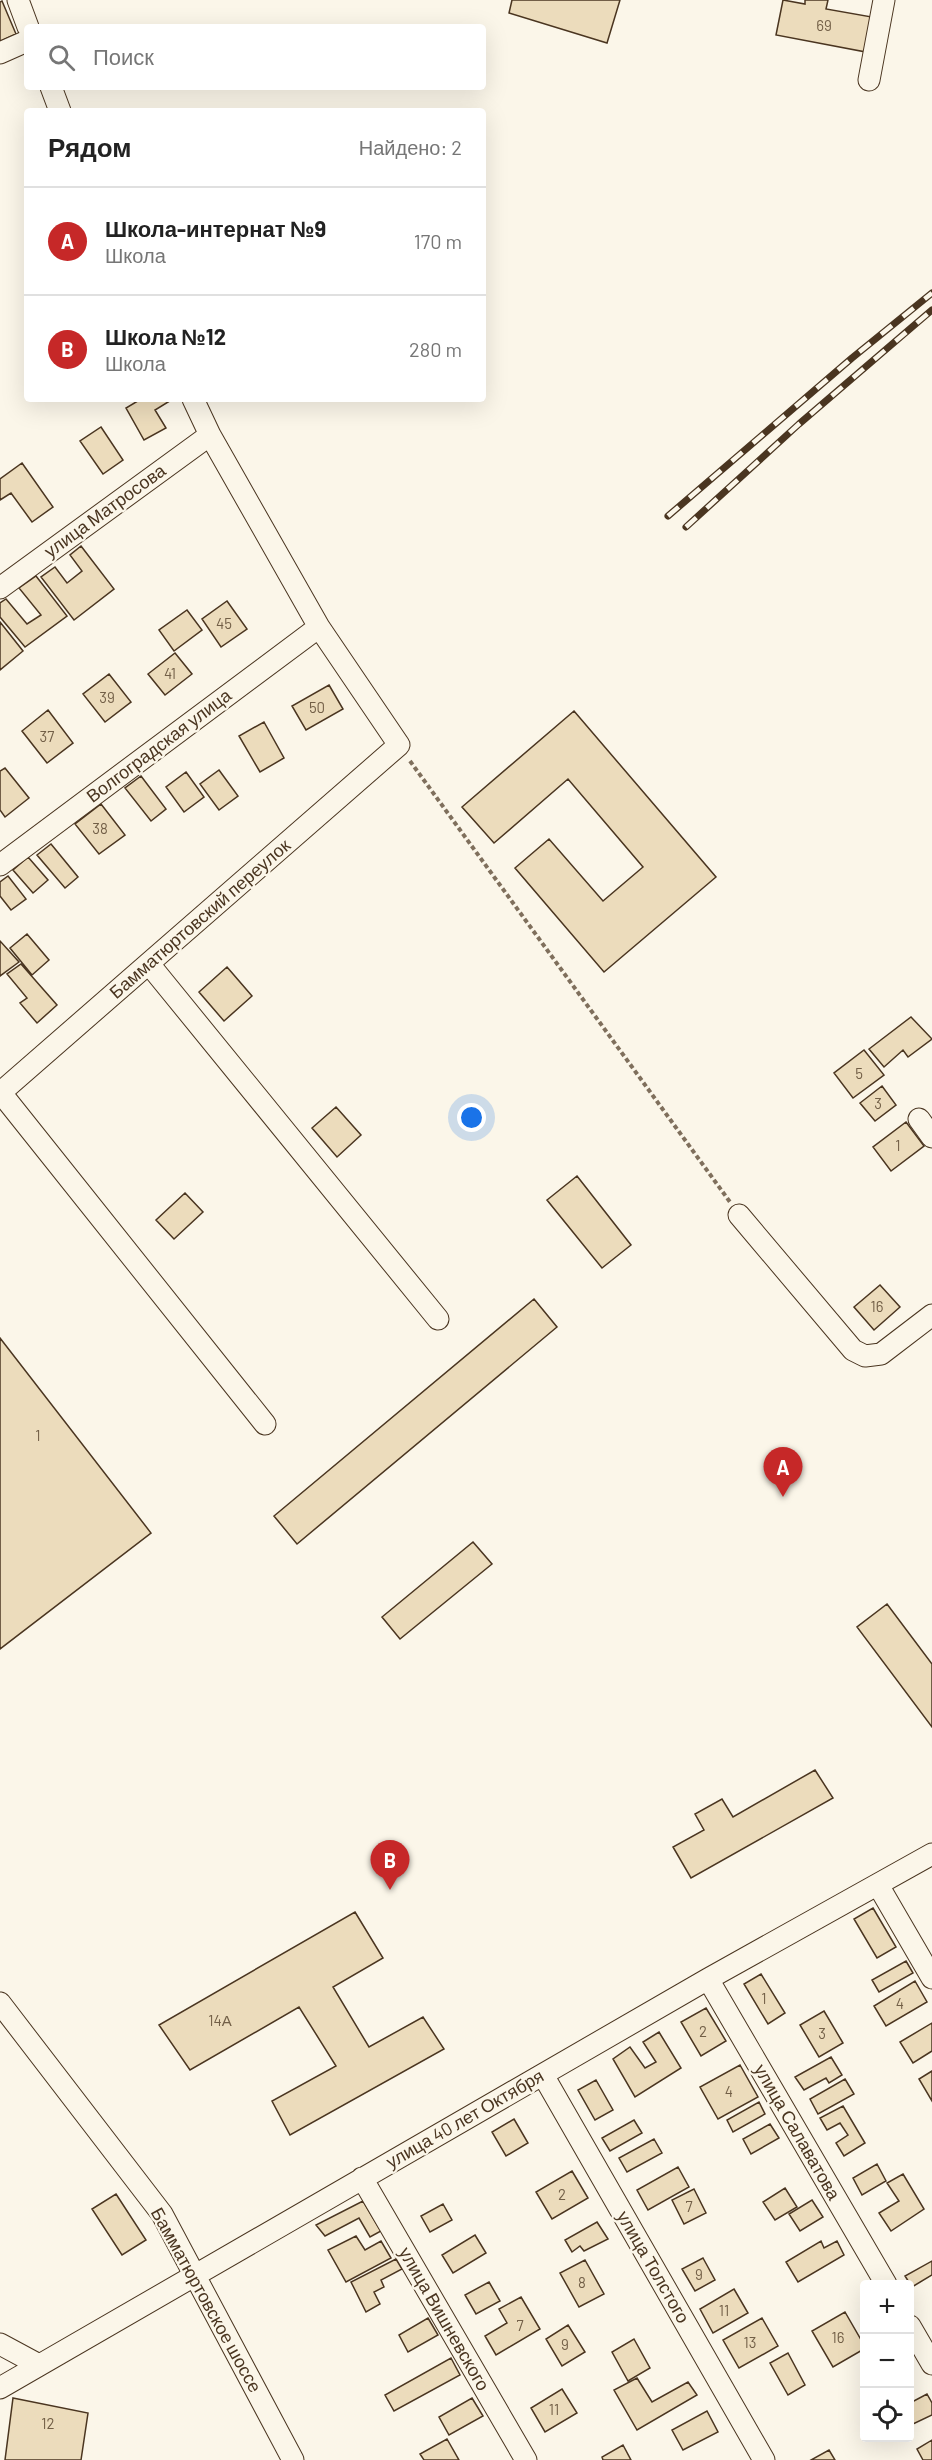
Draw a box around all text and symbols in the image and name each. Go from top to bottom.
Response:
house number: 69 [816,16,832,34]
search box [24,24,486,90]
icon: search [45,41,78,74]
text: Поиск [93,43,154,69]
text: Рядом [48,131,131,162]
text: Найдено: 2 [359,135,462,159]
text: Школа-интернат №9 [105,215,326,241]
text: A [61,229,74,253]
text: 170 m [414,229,462,253]
text: Школа [105,243,166,267]
text: Школа №12 [105,323,226,349]
text: B [61,337,74,361]
text: 280 m [409,337,462,361]
text: Школа [105,351,166,375]
street label: улица Матросова [39,458,170,562]
house number: 45 [216,614,232,632]
house number: 41 [164,664,176,682]
street label: Волгоградская улица [82,683,236,807]
house number: 39 [99,688,115,706]
house number: 50 [309,698,325,716]
house number: 37 [40,727,54,745]
house number: 38 [92,819,108,837]
street label: Бамматюртовский переулок [104,834,294,1003]
house number: 5 [855,1064,863,1082]
house number: 3 [874,1094,882,1112]
your location [457,1103,486,1132]
house number: 1 [895,1136,901,1154]
house number: 16 [871,1297,883,1315]
house number: 1 [35,1426,41,1444]
pin: A [764,1448,802,1497]
pin: B [370,1840,410,1890]
house number: 1 [761,1989,767,2007]
house number: 4 [896,1994,904,2012]
house number: 14А [208,2011,232,2029]
house number: 2 [699,2022,707,2040]
house number: 3 [818,2024,826,2042]
street label: улица Салаватова [750,2060,846,2204]
street label: улица 40 лет Октября [382,2064,547,2172]
house number: 4 [725,2082,733,2100]
house number: 2 [558,2185,566,2203]
house number: 7 [685,2197,693,2215]
street label: Бамматюртовское шоссе [147,2203,267,2396]
street label: улица Толстого [613,2206,695,2327]
street label: улица Вишневского [395,2243,495,2394]
house number: 9 [695,2265,703,2283]
house number: 8 [578,2273,586,2291]
map controls [860,2280,914,2442]
button: + [860,2280,914,2334]
house number: 11 [719,2301,729,2319]
house number: 7 [516,2316,524,2334]
house number: 16 [832,2328,844,2346]
house number: 13 [744,2333,756,2351]
button: − [860,2334,914,2388]
house number: 9 [561,2335,569,2353]
button: locate [860,2388,914,2442]
house number: 11 [549,2400,559,2418]
house number: 12 [41,2414,55,2432]

